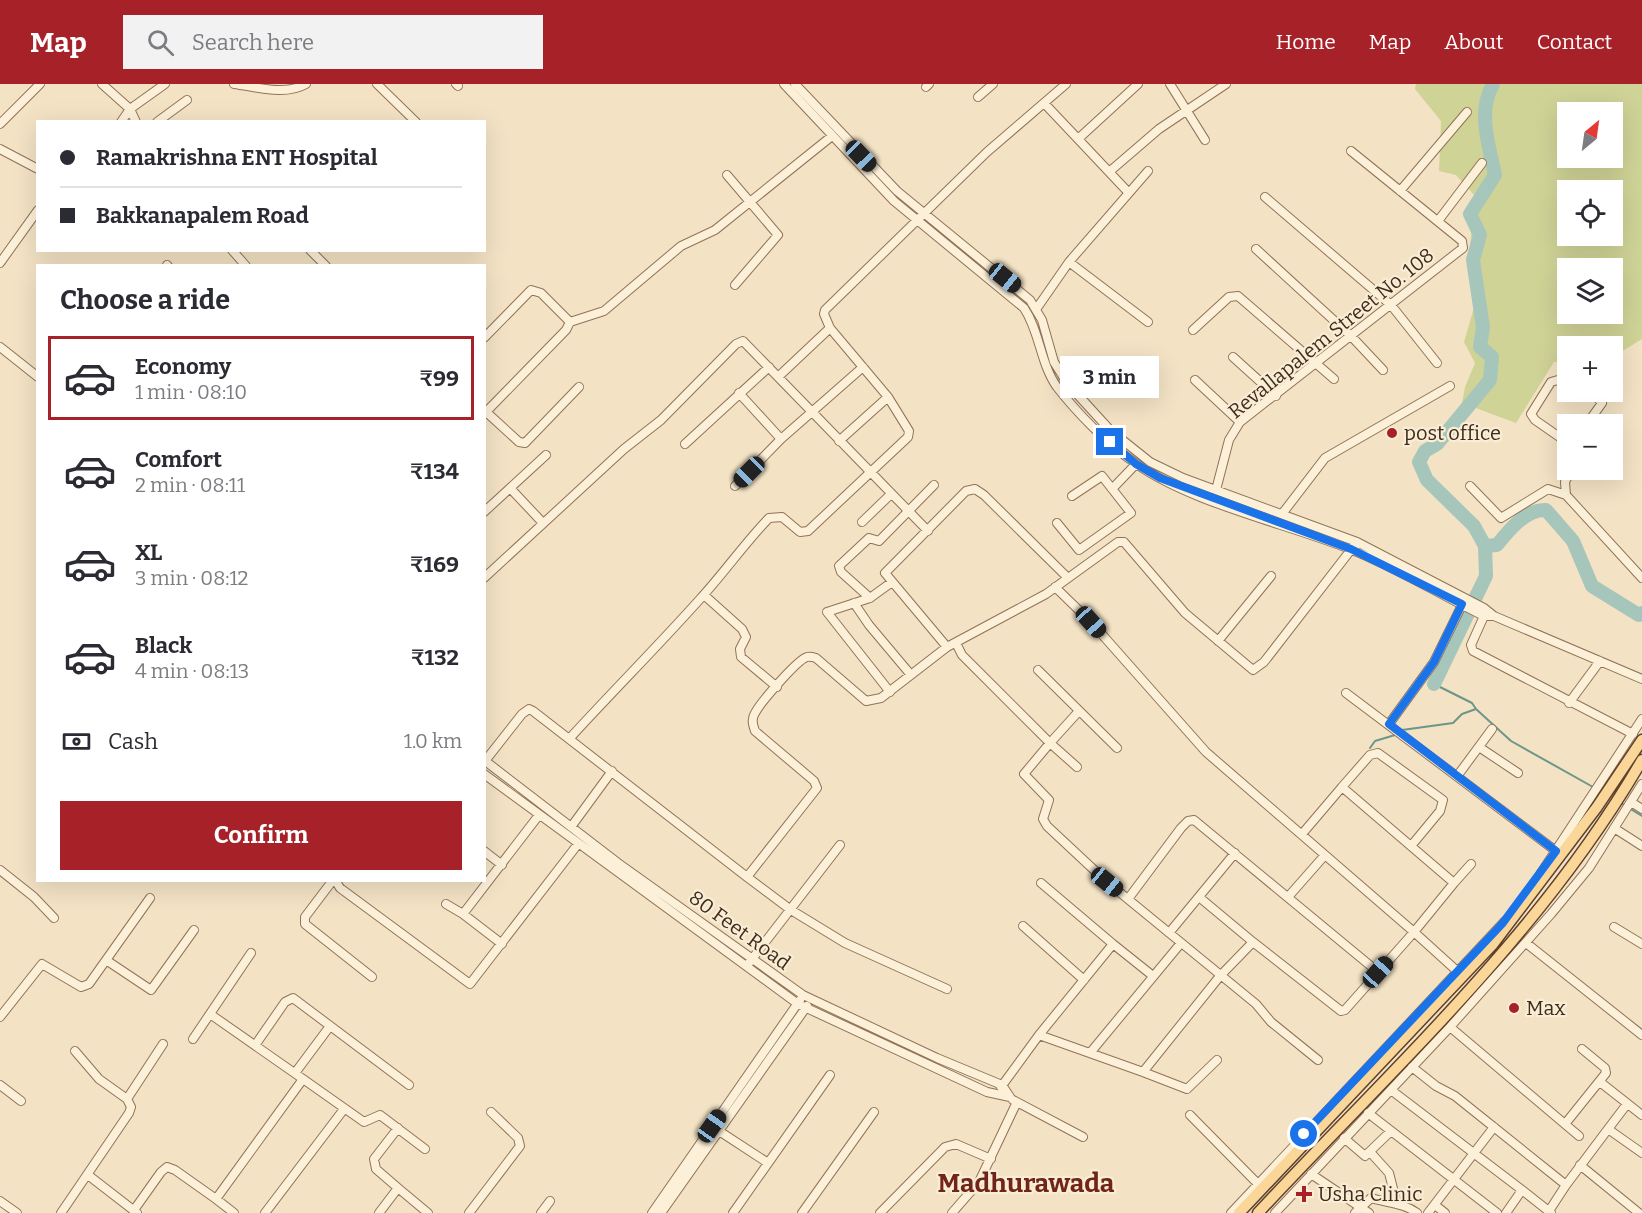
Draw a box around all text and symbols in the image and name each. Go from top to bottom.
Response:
search box [123,15,543,69]
text: Map [30,26,87,59]
icon: search [144,26,177,59]
text: Search here [192,29,314,56]
text: Home [1276,29,1336,55]
text: Map [1369,29,1411,55]
text: About [1444,29,1504,55]
text: Contact [1537,29,1612,55]
north arrow [1557,102,1623,168]
map controls [1557,102,1623,480]
car [842,137,880,175]
text: Ramakrishna ENT Hospital [96,144,377,171]
button: locate [1557,180,1623,246]
text: Bakkanapalem Road [96,202,309,229]
street label: Revallapalem Street No. 108 [1223,243,1439,423]
button: layers [1557,258,1623,324]
car [985,260,1025,296]
text: Choose a ride [60,284,230,316]
button: + [1557,336,1623,402]
icon: car [63,351,117,405]
text: Economy [135,353,231,380]
callout: 3 min [1060,355,1160,397]
text: ₹99 [419,365,459,392]
text: 3 min [1083,365,1136,389]
text: 1 min · 08:10 [135,380,247,404]
button: − [1557,414,1623,480]
place label: post office [1404,421,1501,445]
marker: post office [1385,426,1399,440]
route end [1096,428,1123,455]
icon: car [63,444,117,498]
text: Comfort [135,446,222,473]
car [730,453,768,491]
text: ₹134 [410,458,459,485]
text: 2 min · 08:11 [135,473,245,497]
icon: car [63,537,117,591]
text: XL [135,539,162,566]
text: ₹169 [410,551,459,578]
text: 3 min · 08:12 [135,566,248,590]
car [1072,603,1110,641]
icon: car [63,630,117,684]
text: Black [135,632,192,659]
text: ₹132 [411,644,459,671]
text: 4 min · 08:13 [135,659,249,683]
icon: cash [60,725,93,758]
text: Cash [108,728,158,755]
text: 1.0 km [404,729,462,753]
button: Confirm [60,801,462,870]
car [1087,864,1127,900]
street label: 80 Feet Road [685,885,795,975]
car [1359,953,1397,991]
place label: Max [1526,996,1566,1020]
marker: Max [1507,1001,1521,1015]
car [694,1106,730,1146]
route start [1290,1120,1317,1147]
district label: Madhurawada [938,1168,1115,1199]
place label: Usha Clinic [1318,1182,1422,1206]
marker: Usha Clinic [1295,1185,1313,1203]

